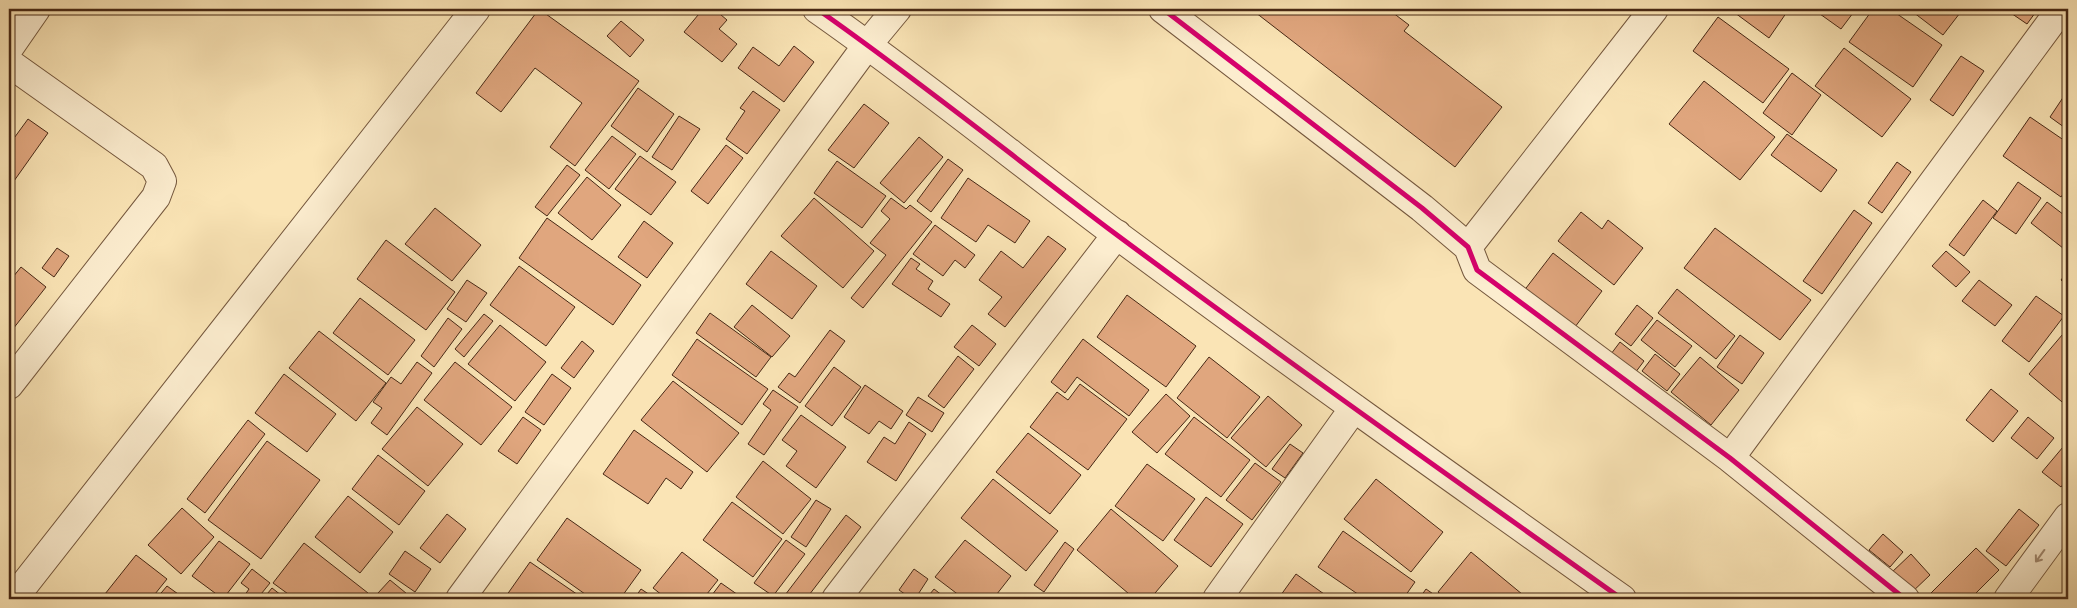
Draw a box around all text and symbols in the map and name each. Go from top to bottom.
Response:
one-way arrow [2034,549,2045,562]

